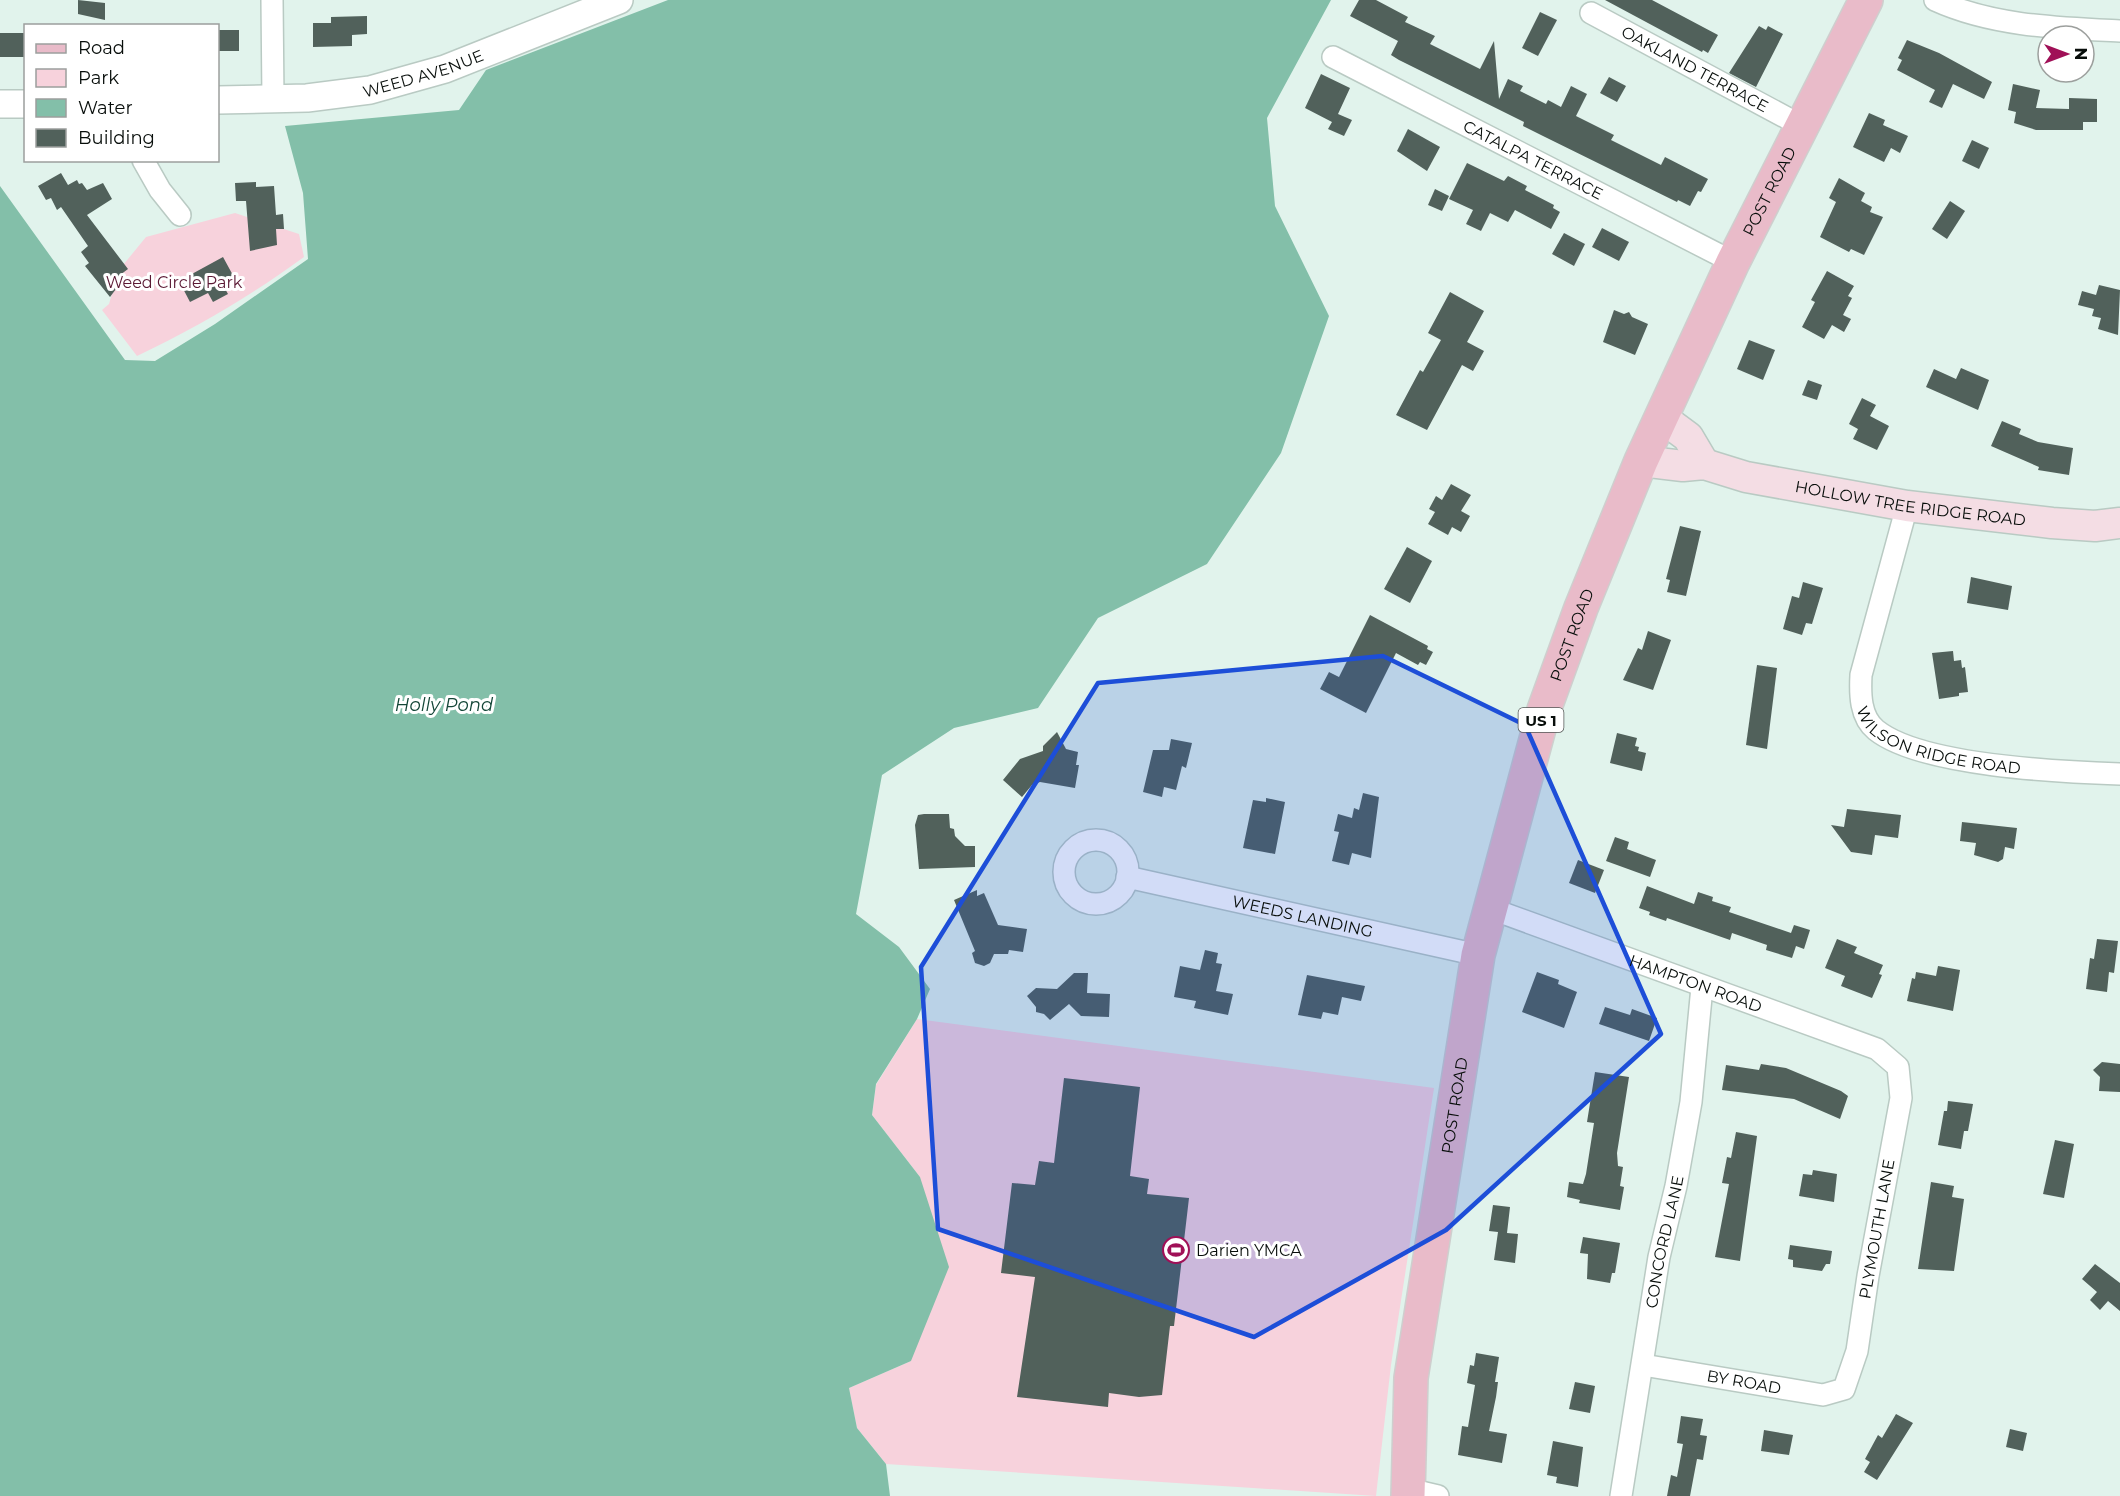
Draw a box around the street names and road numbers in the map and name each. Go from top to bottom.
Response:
street label: OAKLAND TERRACE [1618,22,1772,116]
street label: WEED AVENUE [360,45,486,101]
street label: CATALPA TERRACE [1460,116,1606,203]
street label: POST ROAD [1738,143,1800,239]
street label: HOLLOW TREE RIDGE ROAD [1794,477,2027,529]
street label: POST ROAD [1546,586,1597,684]
street label: WILSON RIDGE ROAD [1853,703,2022,777]
road number: US 1 [1518,708,1564,732]
street label: WEEDS LANDING [1231,891,1375,941]
street label: HAMPTON ROAD [1627,950,1765,1016]
street label: POST ROAD [1437,1056,1471,1155]
street label: PLYMOUTH LANE [1855,1158,1899,1300]
street label: CONCORD LANE [1642,1174,1687,1309]
street label: BY ROAD [1705,1366,1783,1398]

